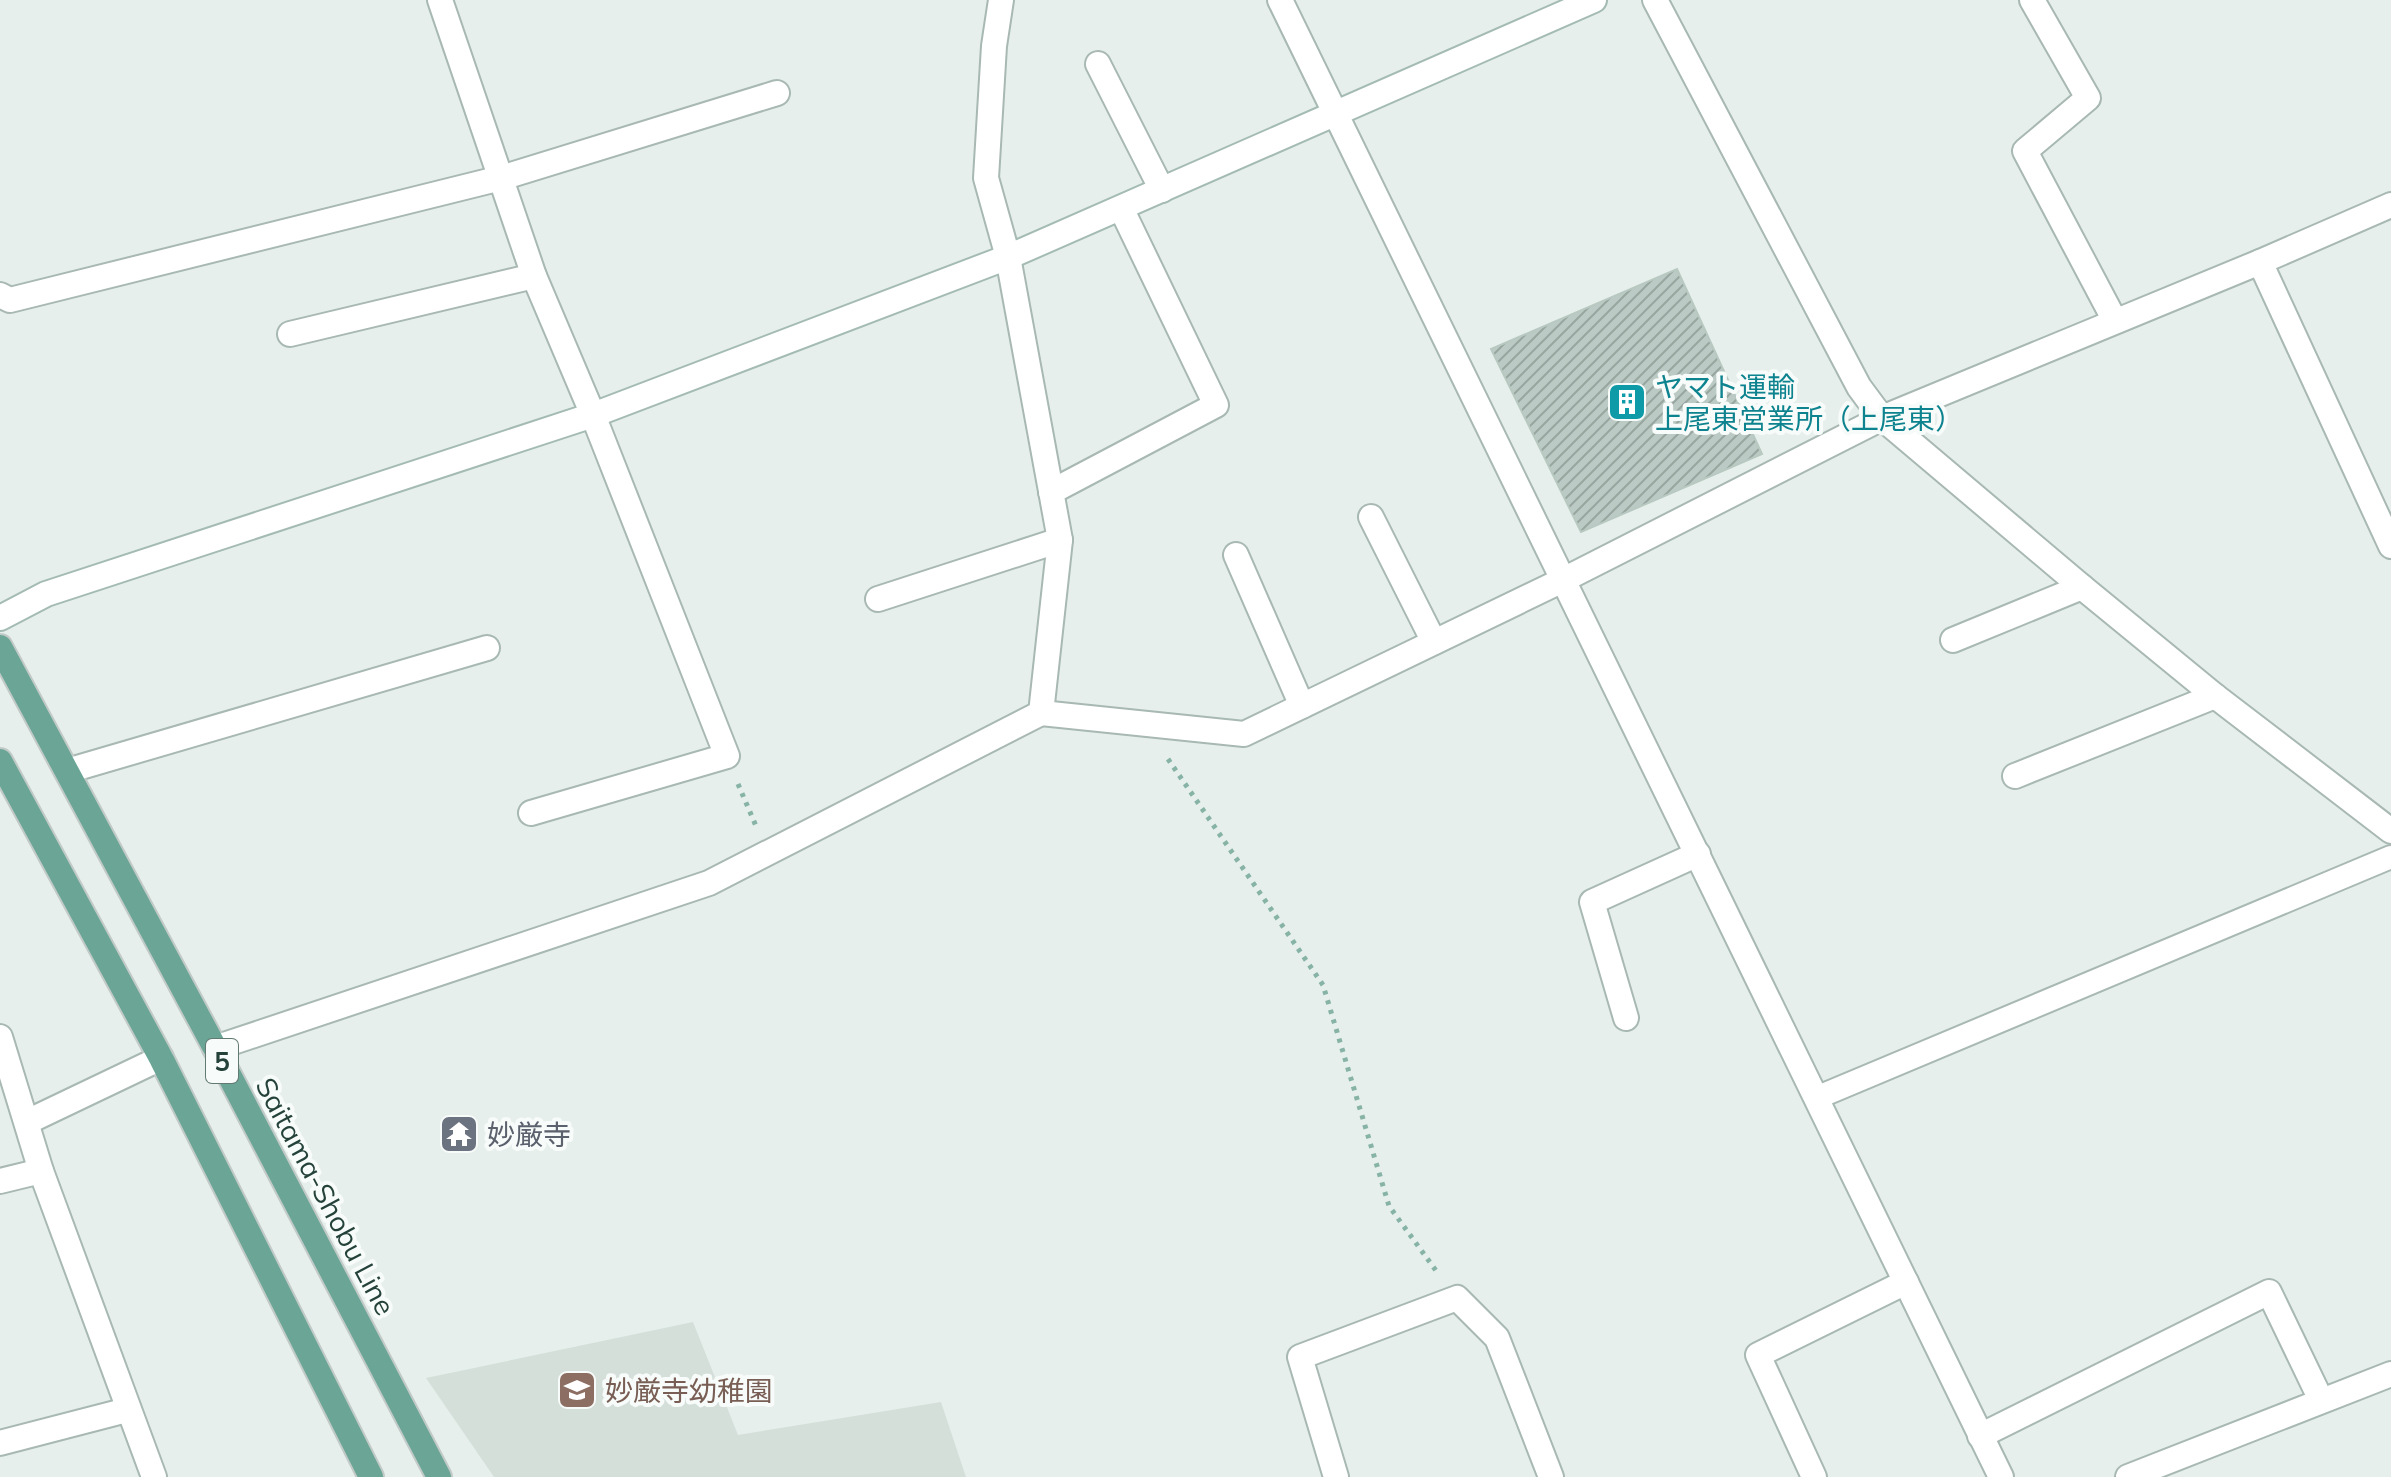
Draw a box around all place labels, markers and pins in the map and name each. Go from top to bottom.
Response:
place label: ヤマト運輸 上尾東営業所（上尾東） [1655,369,1963,436]
building icon: ヤマト運輸 上尾東営業所（上尾東） [1606,381,1648,423]
temple icon: 妙厳寺 [438,1113,480,1155]
place label: 妙厳寺 [487,1117,571,1152]
school or university icon: 妙厳寺幼稚園 [556,1369,598,1411]
place label: 妙厳寺幼稚園 [605,1373,773,1408]

